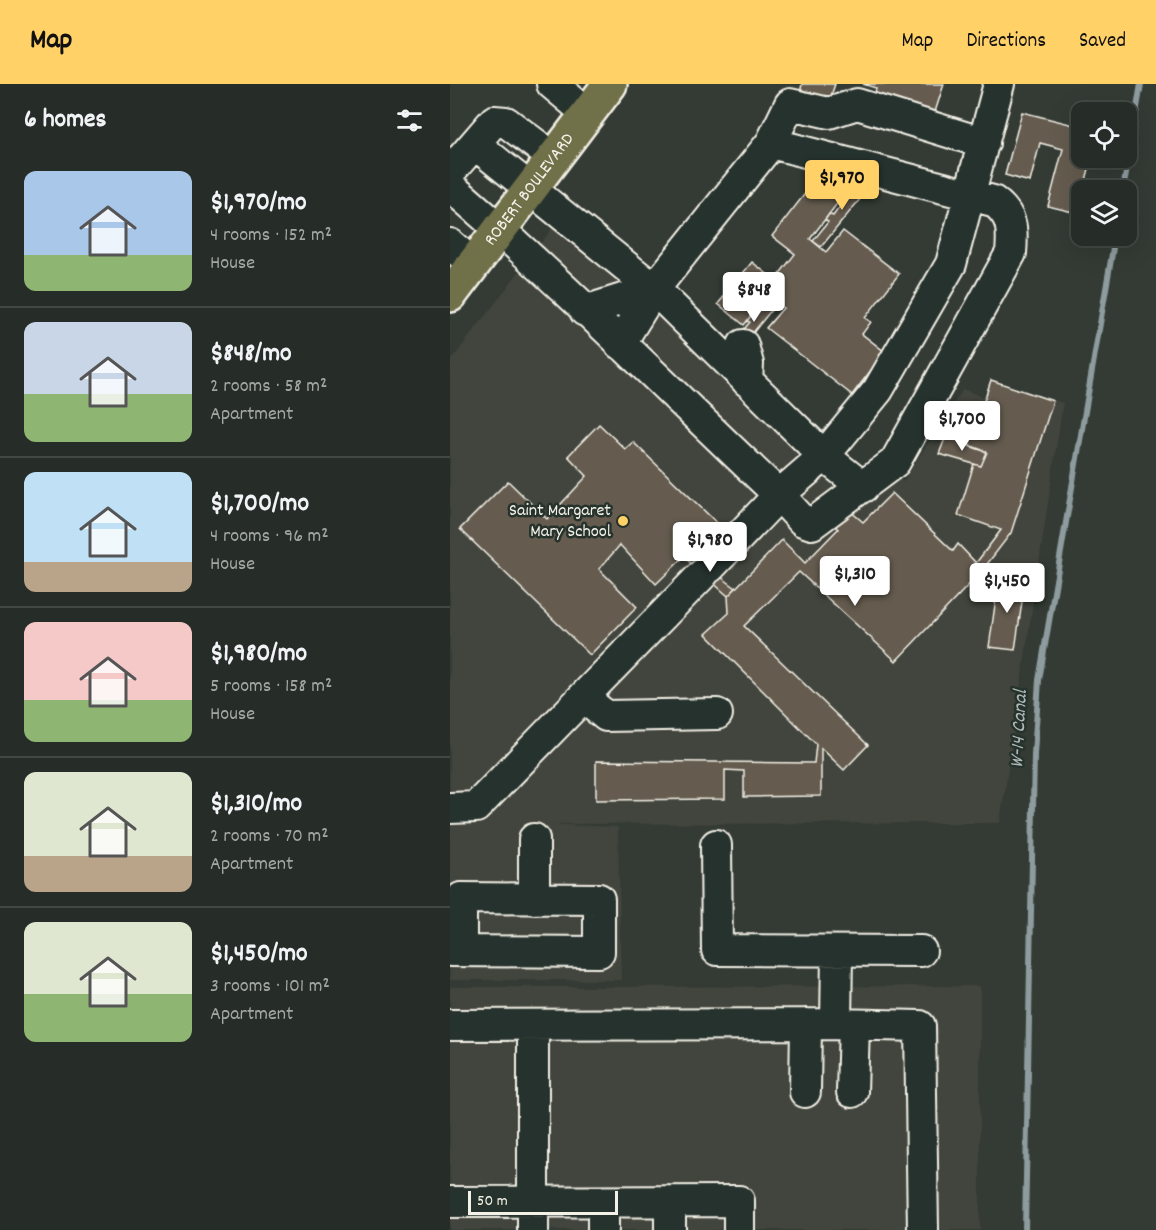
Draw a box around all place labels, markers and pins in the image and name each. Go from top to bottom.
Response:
pin: $1,970 [793,160,891,211]
pin: $848 [718,272,790,323]
pin: $1,700 [913,401,1011,452]
place label: Saint Margaret Mary School [509,499,612,545]
marker: Saint Margaret Mary School [616,514,630,528]
pin: $1,980 [661,522,759,573]
pin: $1,310 [806,556,904,607]
pin: $1,450 [958,563,1056,614]

